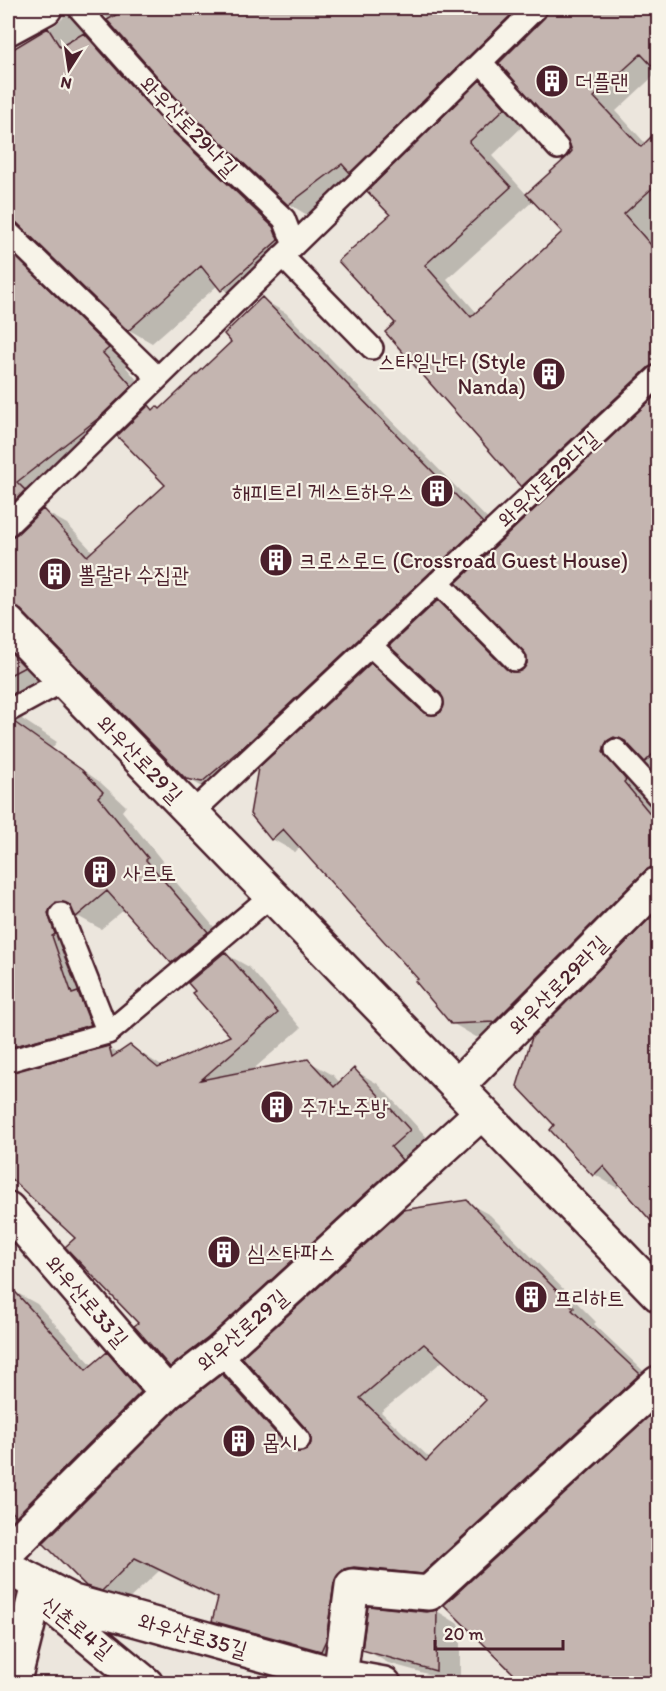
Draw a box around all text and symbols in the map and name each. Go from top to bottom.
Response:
north arrow [39,39,99,99]
building icon: 더플랜 [534,63,570,99]
place label: 더플랜 [575,68,628,95]
street label: 와우산로29나길 [134,70,244,182]
text: N [59,73,73,94]
place label: 스타일난다 (Style Nanda) [378,348,526,400]
building icon: 스타일난다 (Style Nanda) [531,356,567,392]
street label: 와우산로29다길 [492,425,605,533]
building icon: 해피트리 게스트하우스 [419,473,455,509]
place label: 해피트리 게스트하우스 [232,478,414,505]
building icon: 크로스로드 (Crossroad Guest House) [258,542,294,578]
place label: 크로스로드 (Crossroad Guest House) [299,547,628,574]
building icon: 뽈랄라 수집관 [37,556,73,592]
place label: 뽈랄라 수집관 [78,561,189,588]
street label: 와우산로29길 [92,709,189,809]
building icon: 사르토 [82,854,118,890]
place label: 사르토 [123,859,176,886]
street label: 와우산로29라길 [503,930,613,1040]
building icon: 주가노주방 [259,1089,295,1125]
place label: 주가노주방 [300,1094,389,1121]
building icon: 심스타파스 [206,1234,242,1270]
place label: 심스타파스 [247,1239,336,1266]
street label: 와우산로33길 [40,1250,134,1353]
building icon: 프리하트 [513,1279,549,1315]
street label: 와우산로29길 [191,1283,293,1377]
place label: 프리하트 [554,1284,625,1311]
building icon: 몹시 [221,1423,257,1459]
place label: 몹시 [262,1428,297,1455]
street label: 신촌로4길 [36,1590,118,1664]
street label: 와우산로35길 [135,1607,251,1664]
scale bar [435,1613,562,1651]
text: 20 m [444,1623,484,1645]

